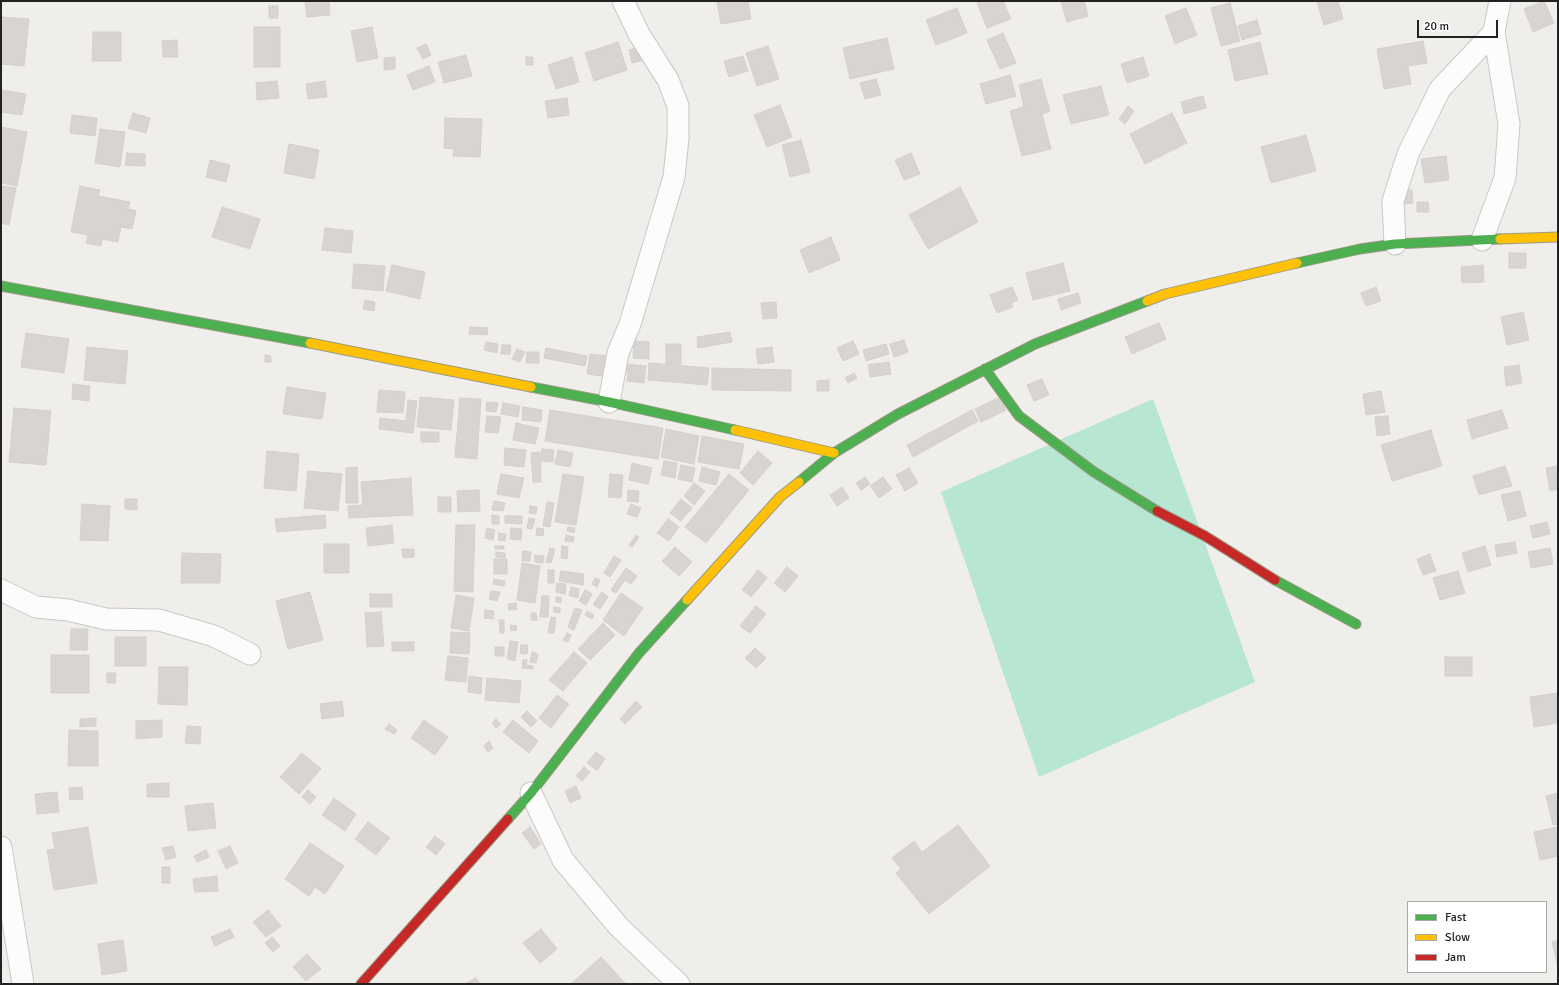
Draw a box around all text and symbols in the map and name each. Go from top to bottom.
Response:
scale bar [1419,12,1500,38]
text: 20 m [1424,19,1449,34]
legend [1407,901,1547,973]
text: Fast [1445,910,1466,925]
text: Slow [1445,930,1470,945]
text: Jam [1445,950,1466,965]

